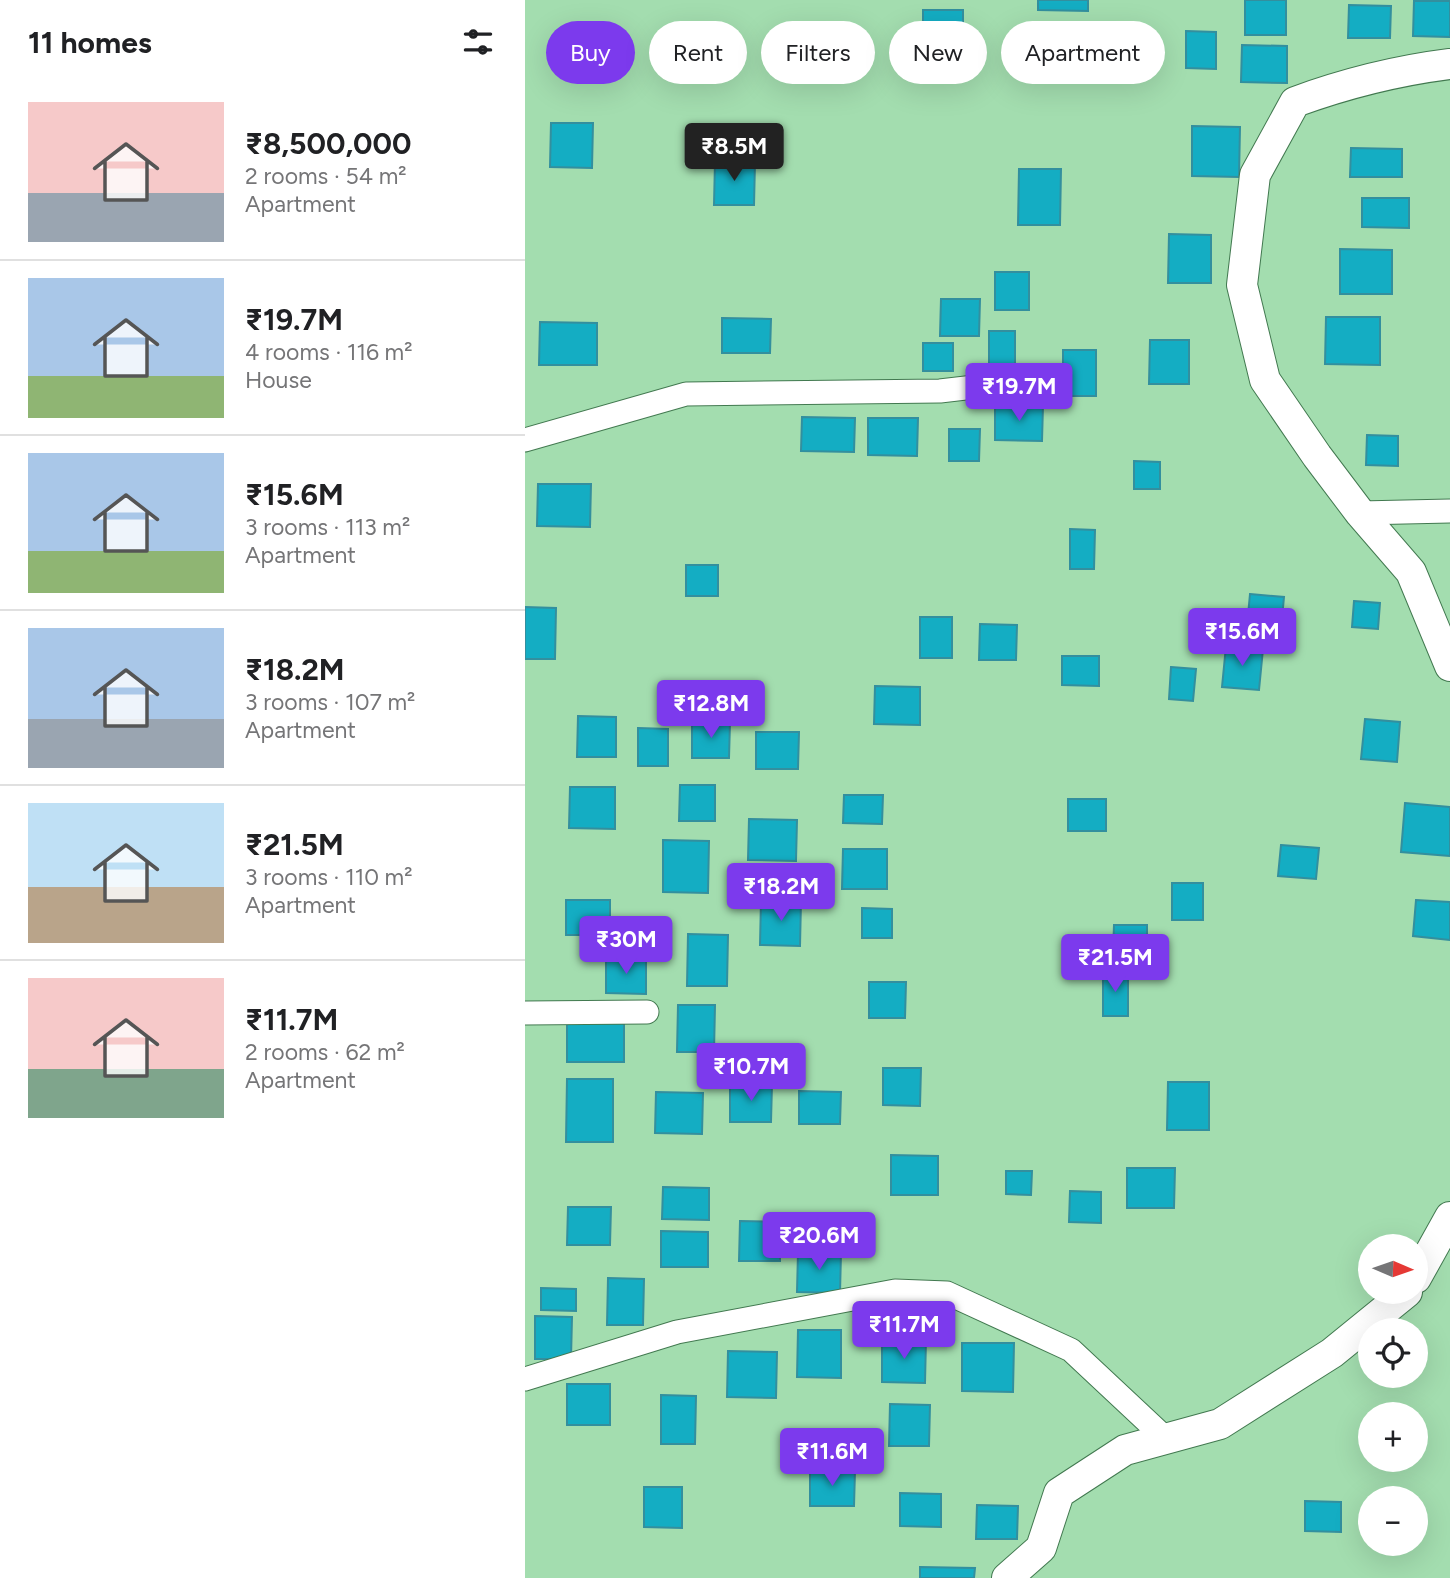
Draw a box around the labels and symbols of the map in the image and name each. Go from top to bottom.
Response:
pin: ₹8.5M [685,124,783,183]
pin: ₹19.7M [962,364,1076,423]
pin: ₹15.6M [1185,608,1299,668]
pin: ₹12.8M [654,680,768,740]
pin: ₹18.2M [724,864,838,923]
pin: ₹30M [585,916,667,976]
pin: ₹21.5M [1058,934,1172,994]
pin: ₹10.7M [694,1044,808,1103]
pin: ₹20.6M [762,1212,876,1272]
north arrow [1358,1234,1428,1304]
pin: ₹11.7M [847,1302,961,1361]
pin: ₹11.6M [775,1428,889,1488]

